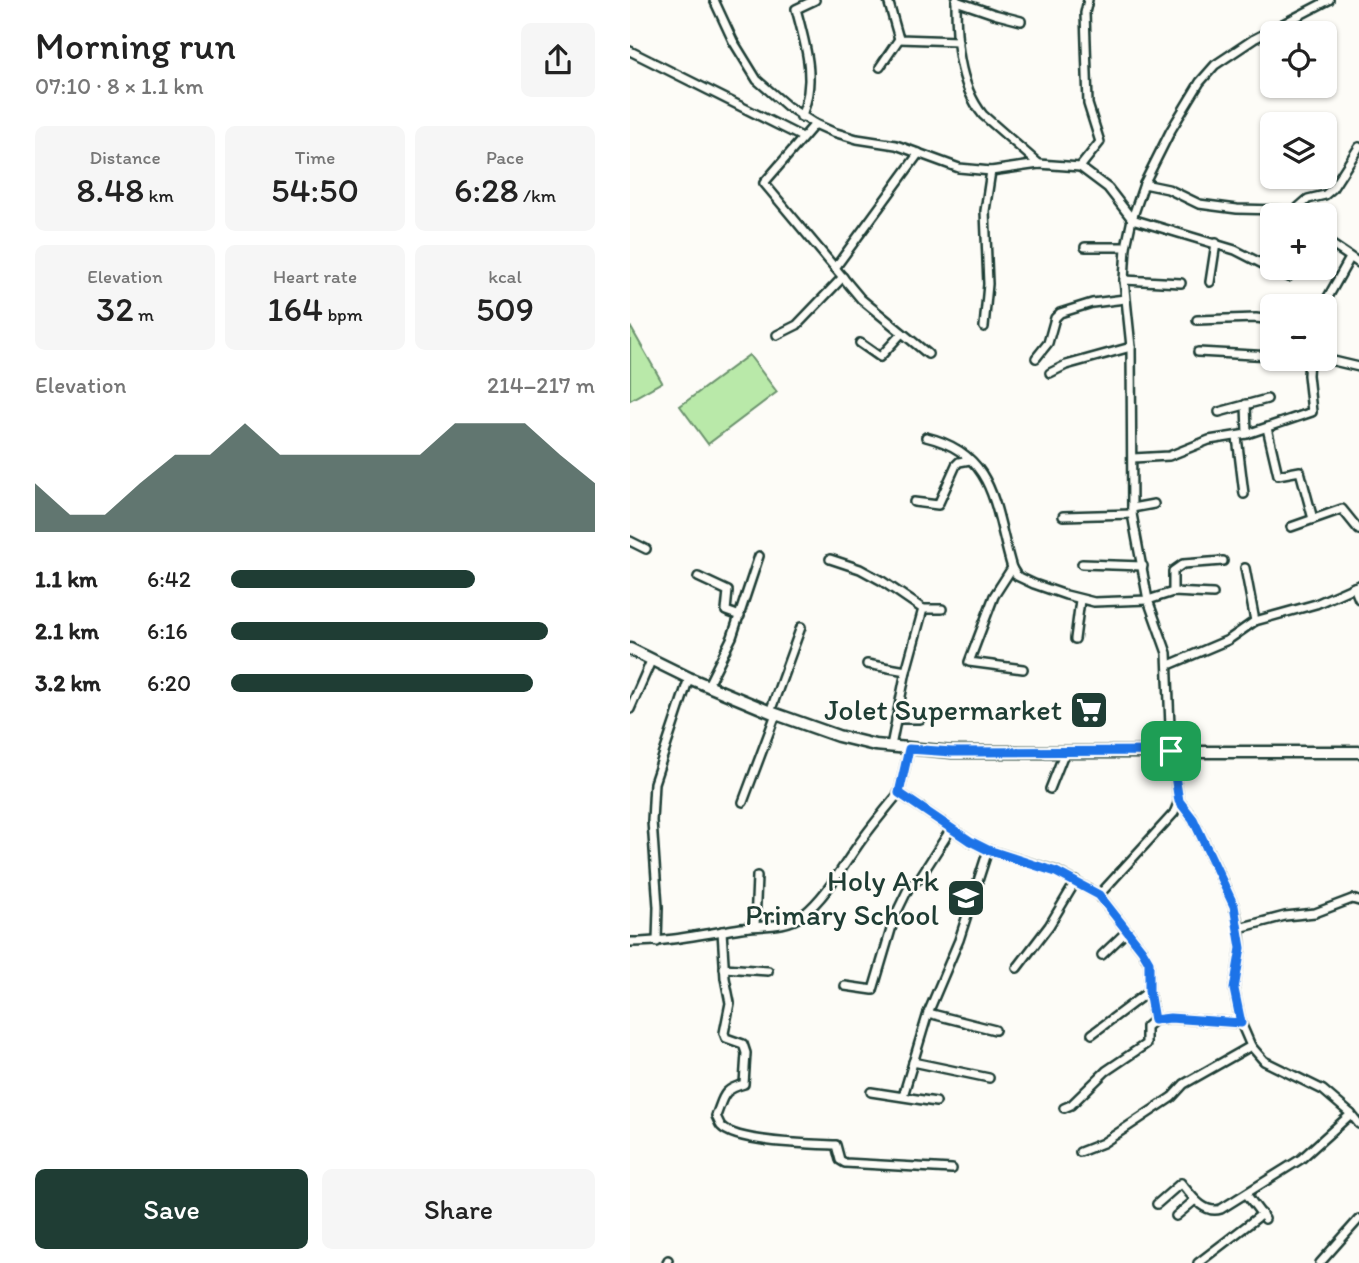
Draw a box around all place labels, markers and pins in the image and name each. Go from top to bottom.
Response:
supermarket icon: Jolet Supermarket [1068,689,1110,731]
place label: Jolet Supermarket [824,691,1062,728]
pin [1141,721,1201,781]
place label: Holy Ark Primary School [745,862,940,933]
school or university icon: Holy Ark Primary School [945,877,987,919]

